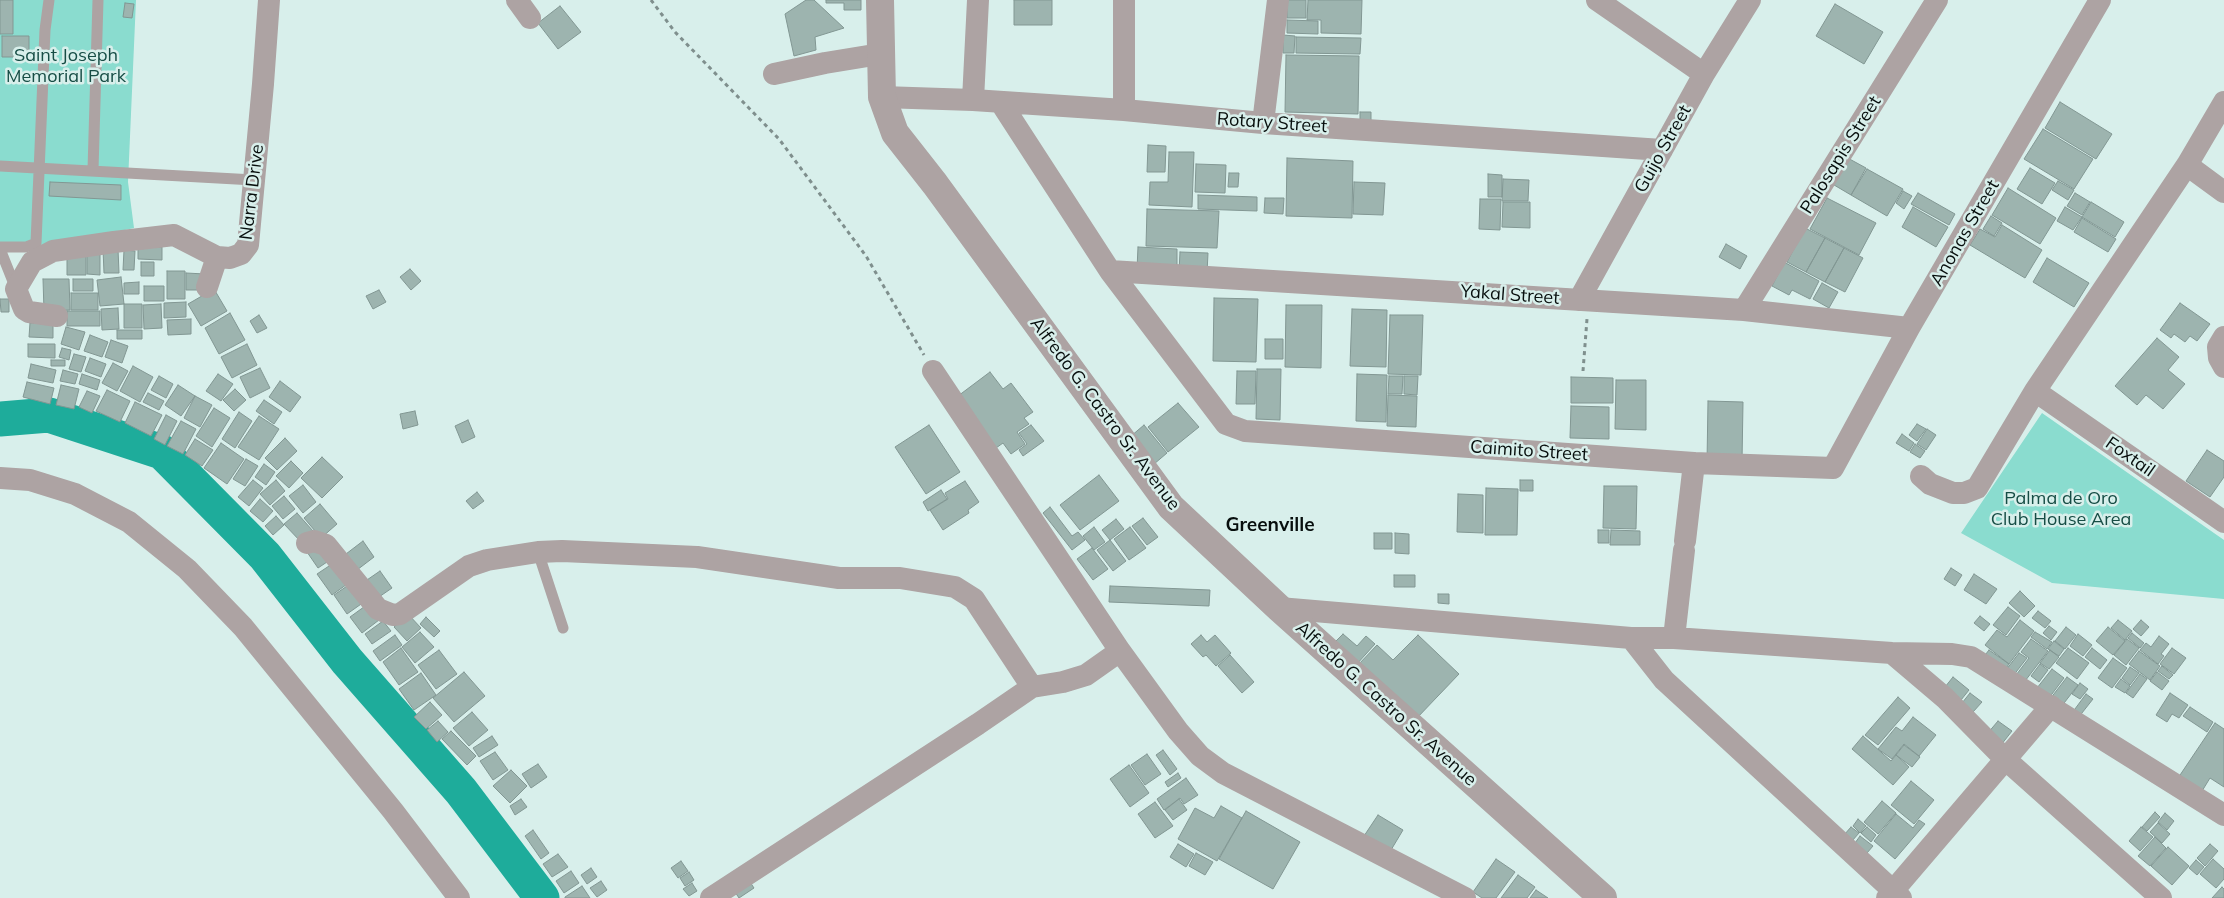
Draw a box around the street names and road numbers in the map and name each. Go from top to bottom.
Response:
street label: Palosapis Street [1796,92,1886,218]
street label: Guijo Street [1630,101,1696,197]
street label: Rotary Street [1216,108,1328,138]
street label: Narra Drive [235,143,269,241]
street label: Anonas Street [1926,176,2004,290]
street label: Yakal Street [1460,281,1560,309]
street label: Alfredo G. Castro Sr. Avenue [1025,313,1185,515]
street label: Foxtail [2101,432,2159,482]
street label: Caimito Street [1469,436,1589,466]
street label: Alfredo G. Castro Sr. Avenue [1291,617,1481,791]

